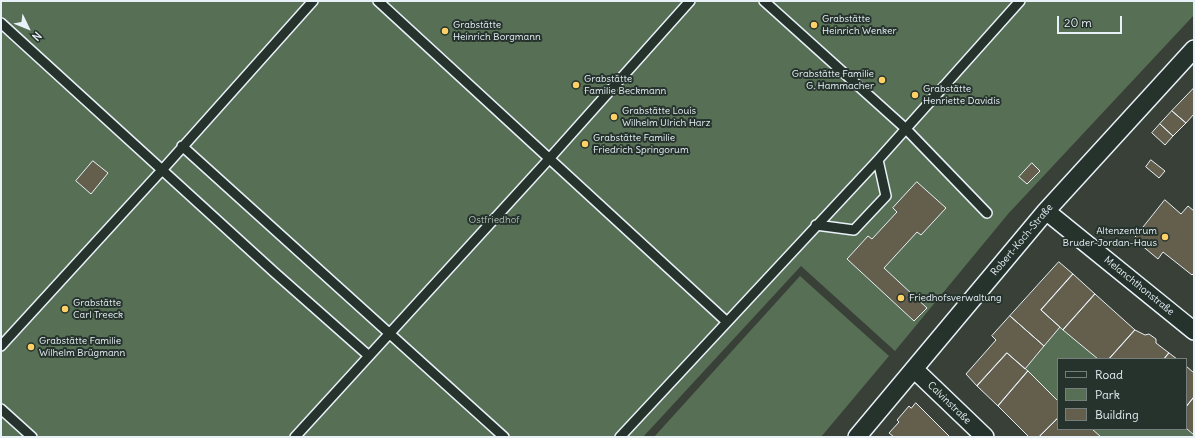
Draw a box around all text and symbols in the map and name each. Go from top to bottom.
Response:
north arrow [8,8,48,48]
scale bar [1059,8,1124,34]
place label: Grabstätte Heinrich Wenker [822,13,896,36]
text: 20 m [1064,15,1092,30]
place label: Grabstätte Heinrich Borgmann [453,19,541,42]
marker: Grabstätte Heinrich Wenker [809,20,819,30]
marker: Grabstätte Heinrich Borgmann [440,26,450,36]
text: N [29,29,44,44]
place label: Grabstätte Familie G. Hammacher [792,68,874,92]
place label: Grabstätte Familie Beckmann [584,73,666,96]
marker: Grabstätte Familie G. Hammacher [877,75,887,85]
marker: Grabstätte Familie Beckmann [571,80,581,90]
place label: Grabstätte Henriette Davidis [923,83,1000,106]
marker: Grabstätte Henriette Davidis [910,90,920,100]
place label: Grabstätte Louis Wilhelm Ulrich Harz [622,105,710,128]
marker: Grabstätte Louis Wilhelm Ulrich Harz [609,112,619,122]
place label: Grabstätte Familie Friedrich Springorum [593,132,689,156]
marker: Grabstätte Familie Friedrich Springorum [580,139,590,149]
street label: Robert-Koch-Straße [988,202,1056,278]
park label: Ostfriedhof [468,214,520,226]
place label: Altenzentrum Bruder-Jordan-Haus [1063,225,1157,248]
marker: Altenzentrum Bruder-Jordan-Haus [1160,232,1170,242]
street label: Melanchthonstraße [1101,254,1177,318]
place label: Friedhofsverwaltung [909,292,1002,304]
marker: Friedhofsverwaltung [896,293,906,303]
place label: Grabstätte Carl Treeck [73,297,123,320]
marker: Grabstätte Carl Treeck [60,304,70,314]
place label: Grabstätte Familie Wilhelm Brügmann [39,335,125,358]
marker: Grabstätte Familie Wilhelm Brügmann [26,342,36,352]
legend [1057,358,1187,430]
text: Road [1095,367,1123,382]
street label: Calvinstraße [925,379,973,427]
text: Park [1095,387,1120,402]
text: Building [1095,407,1139,422]

